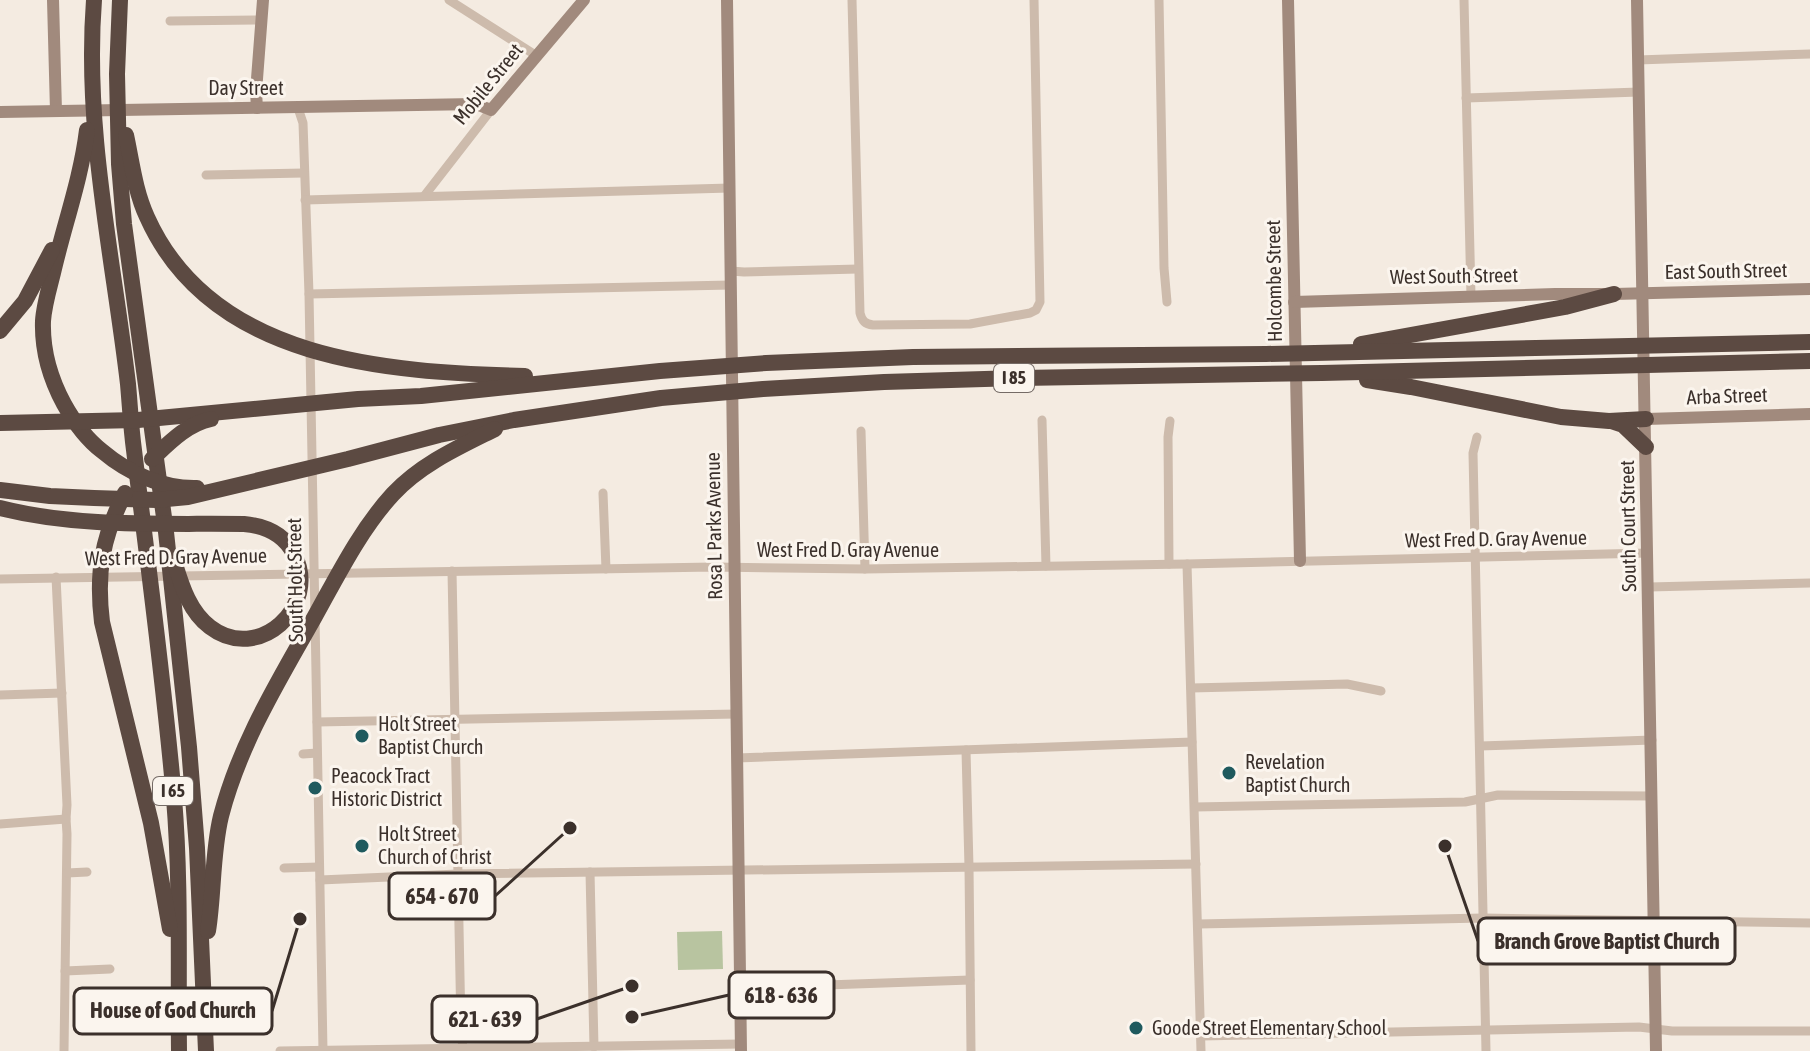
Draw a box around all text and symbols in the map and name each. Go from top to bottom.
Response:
street label: Mobile Street [448,38,527,129]
street label: Day Street [208,76,284,99]
street label: Holcombe Street [1261,219,1286,342]
street label: East South Street [1664,258,1788,283]
street label: West South Street [1390,263,1518,288]
road number: I 85 [994,364,1034,392]
street label: Arba Street [1686,383,1768,408]
street label: Rosa L Parks Avenue [701,452,726,600]
street label: South Court Street [1615,460,1640,592]
street label: South Holt Street [282,517,307,642]
street label: West Fred D. Gray Avenue [1405,525,1587,552]
street label: West Fred D. Gray Avenue [757,538,939,561]
street label: West Fred D. Gray Avenue [85,543,267,570]
place label: Holt Street Baptist Church [378,712,484,758]
marker: Holt Street Baptist Church [353,727,371,745]
place label: Revelation Baptist Church [1245,750,1351,796]
place label: Peacock Tract Historic District [331,764,442,810]
marker: Revelation Baptist Church [1220,764,1238,782]
road number: I 65 [153,777,193,805]
marker: Peacock Tract Historic District [306,779,324,797]
place label: Holt Street Church of Christ [378,822,492,868]
marker: Holt Street Church of Christ [353,837,371,855]
callout: 654 - 670 [389,873,495,919]
text: 654 - 670 [405,883,479,909]
callout: Branch Grove Baptist Church [1478,918,1735,964]
text: Branch Grove Baptist Church [1494,928,1720,954]
callout: 618 - 636 [729,972,834,1018]
text: 618 - 636 [744,982,818,1008]
callout: House of God Church [74,988,272,1034]
callout: 621 - 639 [432,996,537,1042]
text: House of God Church [90,997,256,1023]
text: 621 - 639 [448,1006,522,1032]
place label: Goode Street Elementary School [1152,1016,1387,1039]
marker: Goode Street Elementary School [1127,1019,1145,1037]

